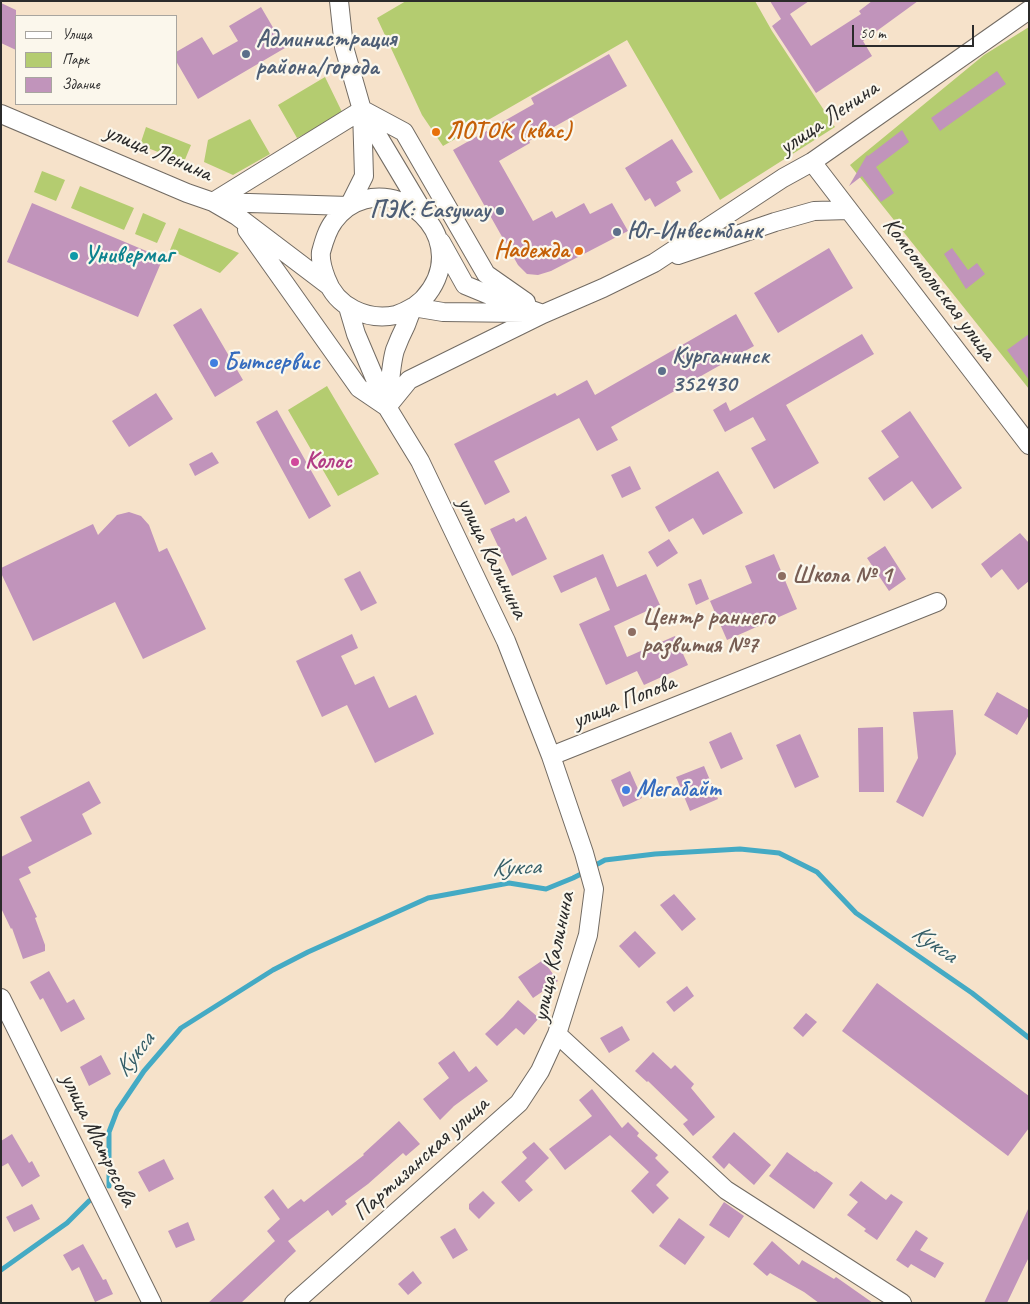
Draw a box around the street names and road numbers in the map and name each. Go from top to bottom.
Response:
street label: улица Ленина [774,74,884,162]
street label: улица Ленина [100,118,216,188]
street label: Комсомольская улица [876,212,1002,366]
street label: улица Калинина [450,492,534,624]
street label: улица Попова [568,668,680,736]
street label: улица Калинина [526,890,582,1024]
street label: улица Матросова [53,1069,143,1211]
street label: Партизанская улица [347,1090,495,1228]

